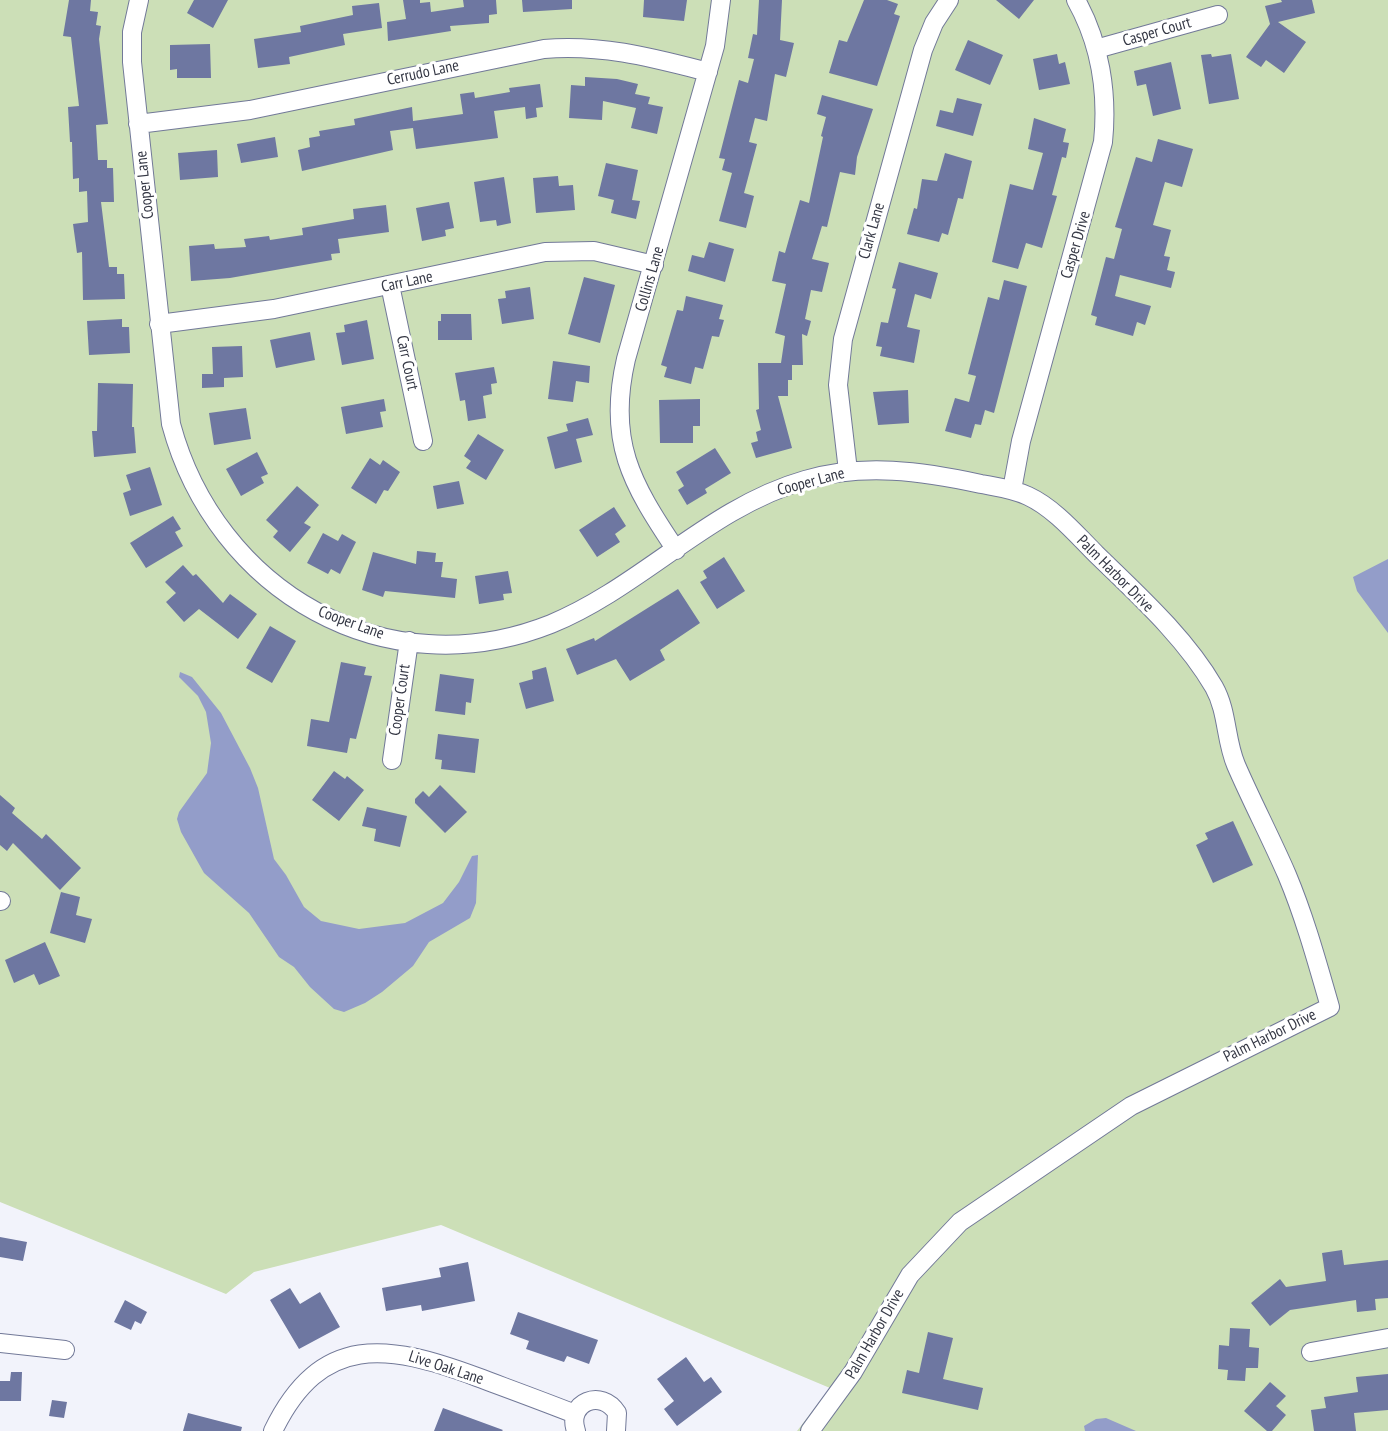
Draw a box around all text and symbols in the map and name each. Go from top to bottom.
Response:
street label: Casper Court [1121,13,1193,51]
street label: Cerrudo Lane [385,56,461,90]
street label: Cooper Lane [132,150,158,220]
street label: Clark Lane [855,201,889,261]
street label: Casper Drive [1057,209,1095,281]
street label: Collins Lane [632,244,668,314]
street label: Carr Lane [380,267,434,297]
street label: Carr Court [392,334,422,392]
street label: Cooper Lane [775,464,847,500]
street label: Palm Harbor Drive [1073,532,1157,616]
street label: Cooper Lane [316,602,386,644]
street label: Cooper Court [385,663,415,737]
street label: Palm Harbor Drive [1220,1005,1320,1067]
street label: Palm Harbor Drive [841,1286,909,1382]
street label: Live Oak Lane [406,1347,486,1389]

